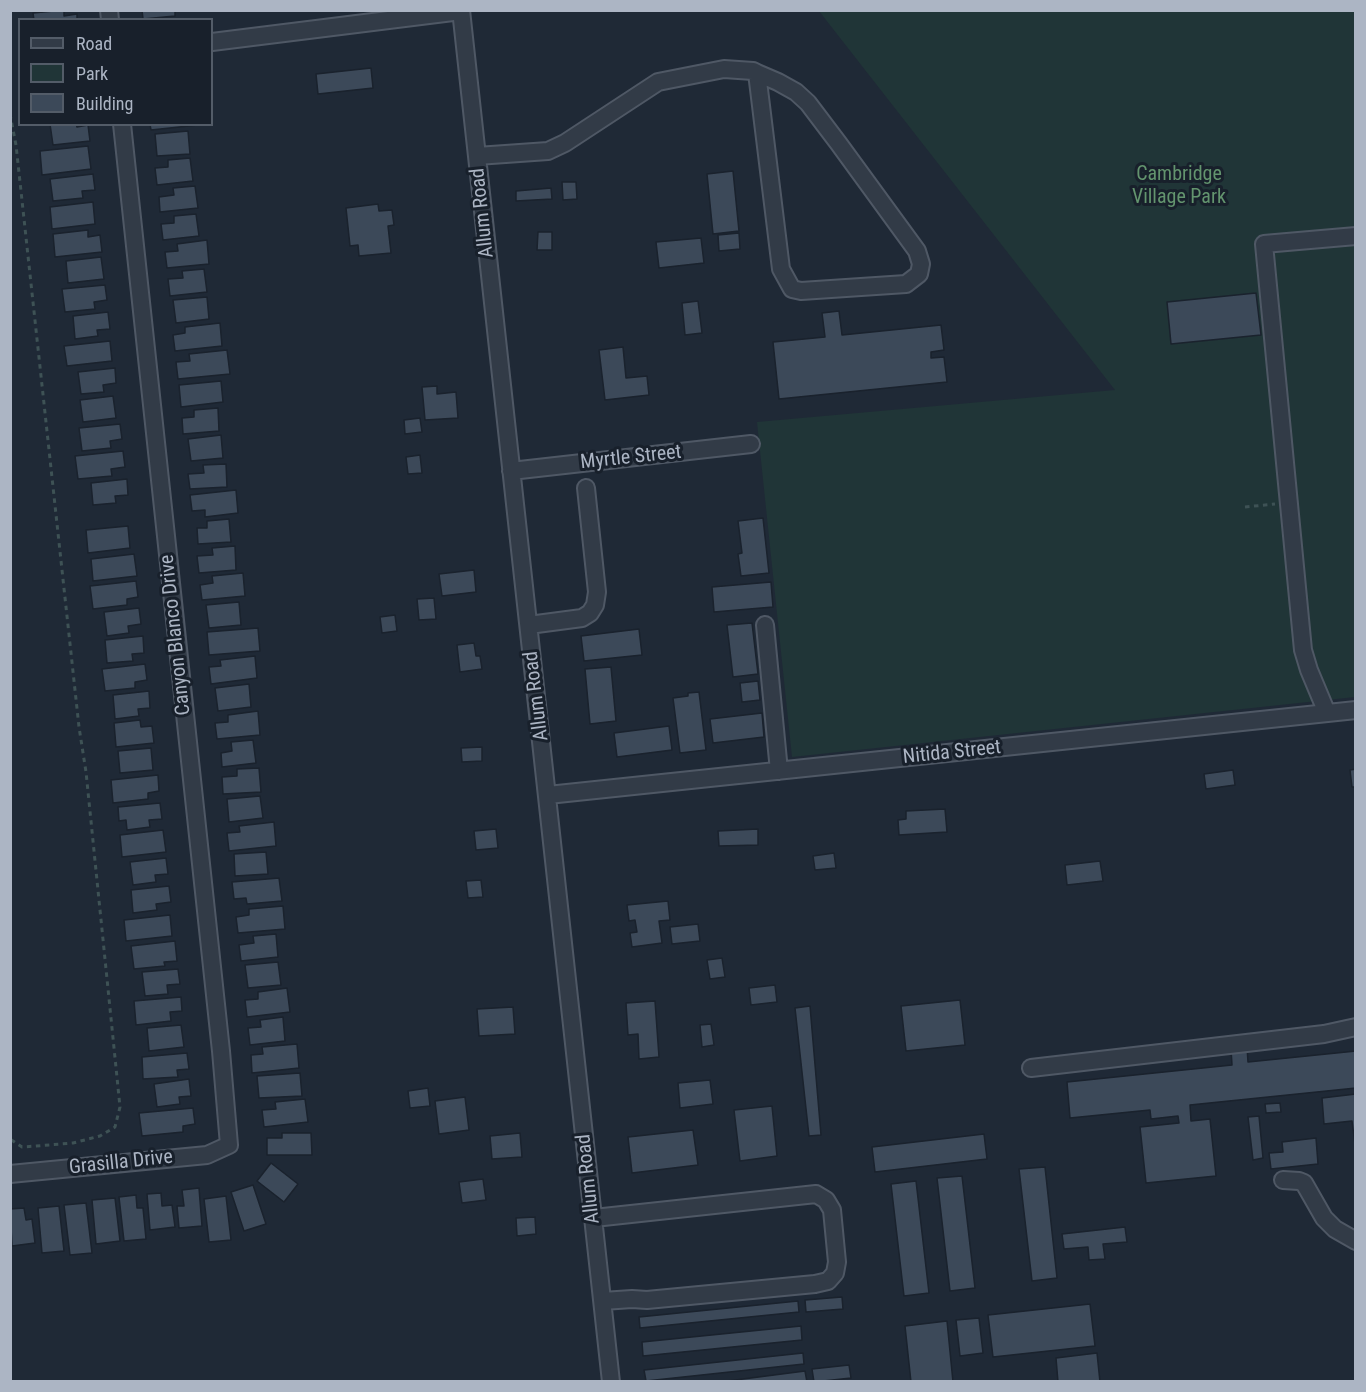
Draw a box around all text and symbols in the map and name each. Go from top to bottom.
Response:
legend [18,18,213,126]
text: Road [76,33,112,54]
text: Park [76,63,108,84]
text: Building [76,93,133,114]
park label: Cambridge Village Park [1132,163,1226,210]
street label: Allum Road [466,167,500,259]
street label: Myrtle Street [579,441,683,475]
street label: Canyon Blanco Drive [156,553,196,717]
street label: Allum Road [520,650,554,742]
street label: Nitida Street [902,736,1002,770]
street label: Allum Road [572,1133,606,1225]
street label: Grasilla Drive [68,1146,174,1180]

